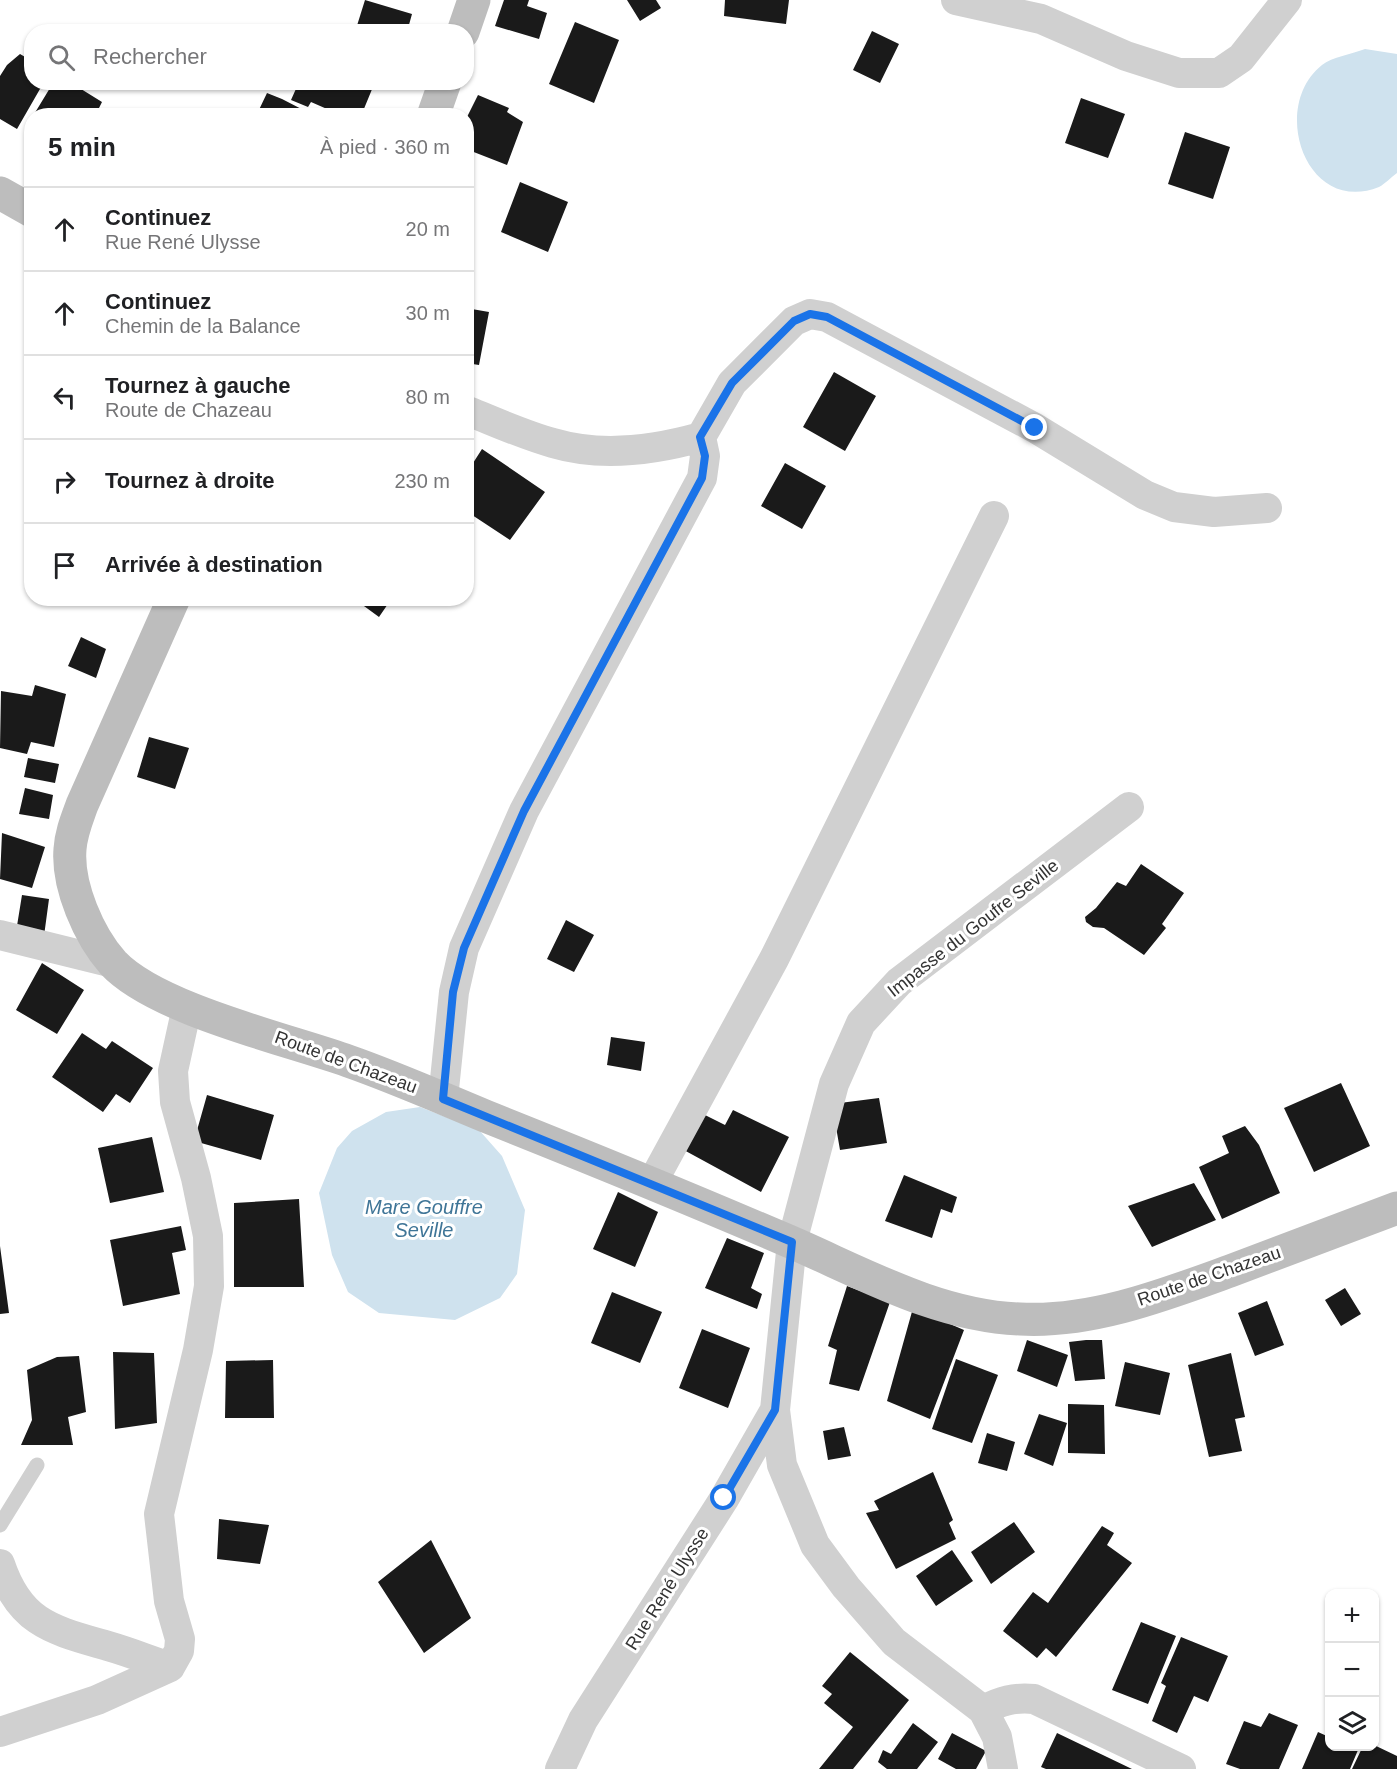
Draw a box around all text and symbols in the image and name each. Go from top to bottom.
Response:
search box [24,24,474,90]
icon: search [45,41,78,74]
text: Rechercher [93,44,207,69]
text: 5 min [48,132,116,162]
text: À pied · 360 m [320,136,450,158]
text: Continuez [105,205,211,230]
icon: ahead [48,213,81,246]
text: 20 m [406,218,450,240]
text: Rue René Ulysse [105,231,261,253]
text: Continuez [105,289,211,314]
icon: ahead [48,297,81,330]
text: 30 m [406,302,450,324]
text: Chemin de la Balance [105,315,301,337]
text: Tournez à gauche [105,373,290,398]
icon: left [48,381,81,414]
text: 80 m [406,386,450,408]
text: Route de Chazeau [105,399,272,421]
route end [1021,414,1047,440]
icon: right [48,465,81,498]
text: Tournez à droite [105,468,275,493]
text: 230 m [394,470,450,492]
icon: arrive [48,549,81,582]
text: Arrivée à destination [105,552,323,577]
street label: Impasse du Goufre Seville [884,855,1062,1001]
street label: Route de Chazeau [272,1027,420,1097]
water label: Mare Gouffre Seville [365,1196,483,1241]
street label: Route de Chazeau [1135,1242,1283,1310]
route start [710,1484,736,1510]
street label: Rue René Ulysse [621,1524,713,1654]
map controls [1325,1589,1379,1751]
button: + [1325,1589,1379,1643]
button: − [1325,1643,1379,1697]
button: layers [1325,1697,1379,1751]

